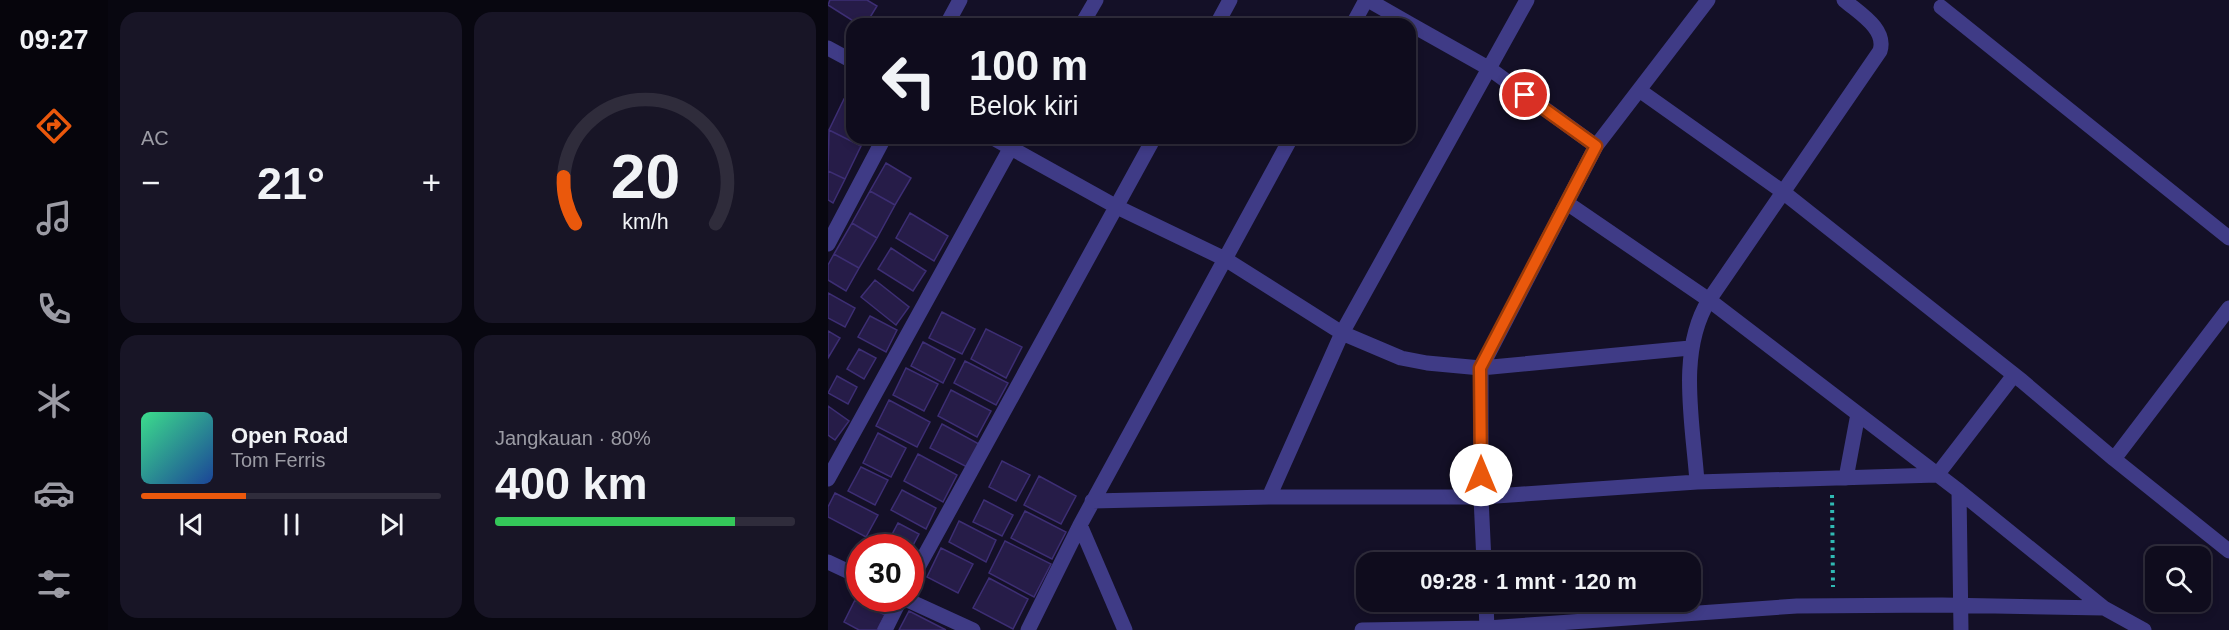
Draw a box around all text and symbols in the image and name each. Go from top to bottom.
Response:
text: 09:27 [19,25,89,55]
icon: left [870,42,948,120]
text: 100 m [969,42,1088,89]
pin [1499,69,1550,120]
icon: arrive [1508,78,1541,111]
text: Belok kiri [969,91,1079,121]
icon: directions [33,105,75,147]
text: AC [141,127,169,149]
text: 20 [610,142,680,211]
text: 21° [257,158,325,209]
text: − [141,164,160,201]
text: + [422,164,441,201]
icon: music [33,197,75,239]
text: km/h [622,211,668,235]
icon: phone [33,288,75,330]
icon: climate [33,380,75,422]
text: Open Road [231,423,348,448]
text: Jangkauan · 80% [495,427,651,449]
position arrow [1449,443,1513,507]
text: Tom Ferris [231,449,325,471]
text: 400 km [495,458,648,509]
icon: car [33,472,75,514]
icon: previous [175,508,208,541]
icon: pause [275,508,308,541]
icon: next [375,508,408,541]
speed limit sign: 30 [846,534,924,612]
map controls [2145,546,2211,612]
button: search [2145,546,2211,612]
icon: filters [33,563,75,605]
text: 09:28 · 1 mnt · 120 m [1420,569,1637,594]

